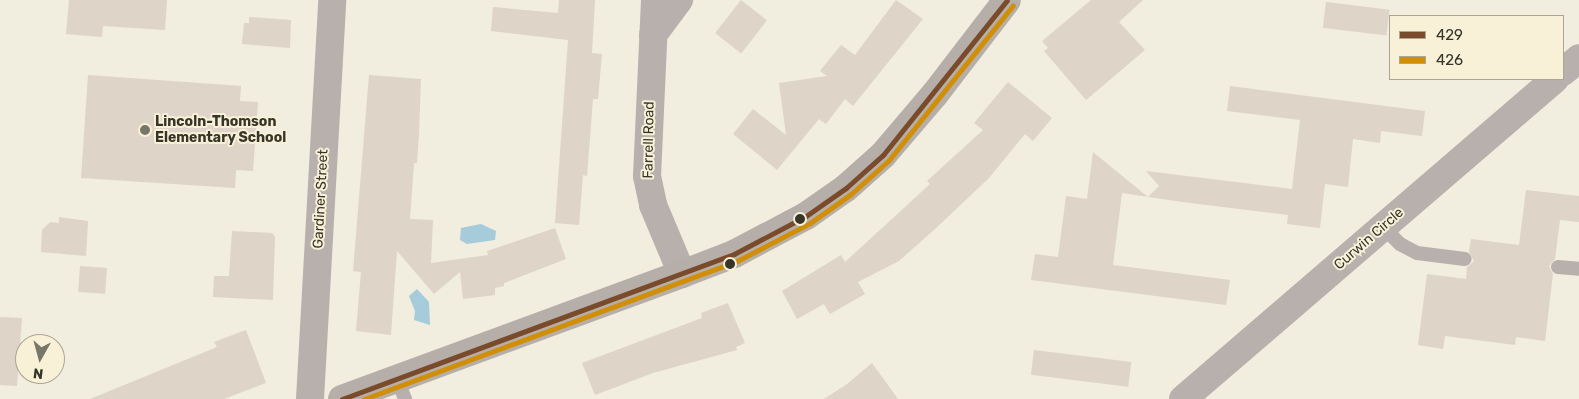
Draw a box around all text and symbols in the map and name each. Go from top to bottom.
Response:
legend [1389,15,1564,80]
text: 429 [1436,26,1463,44]
text: 426 [1436,51,1463,69]
street label: Farrell Road [640,101,658,179]
place label: Lincoln-Thomson Elementary School [155,114,287,146]
marker: Lincoln-Thomson Elementary School [139,124,151,136]
street label: Gardiner Street [310,149,332,249]
street label: Curwin Circle [1331,204,1407,274]
unlabelled marker [795,214,805,224]
unlabelled marker [725,259,735,269]
north arrow [15,334,65,384]
text: N [32,364,44,382]

